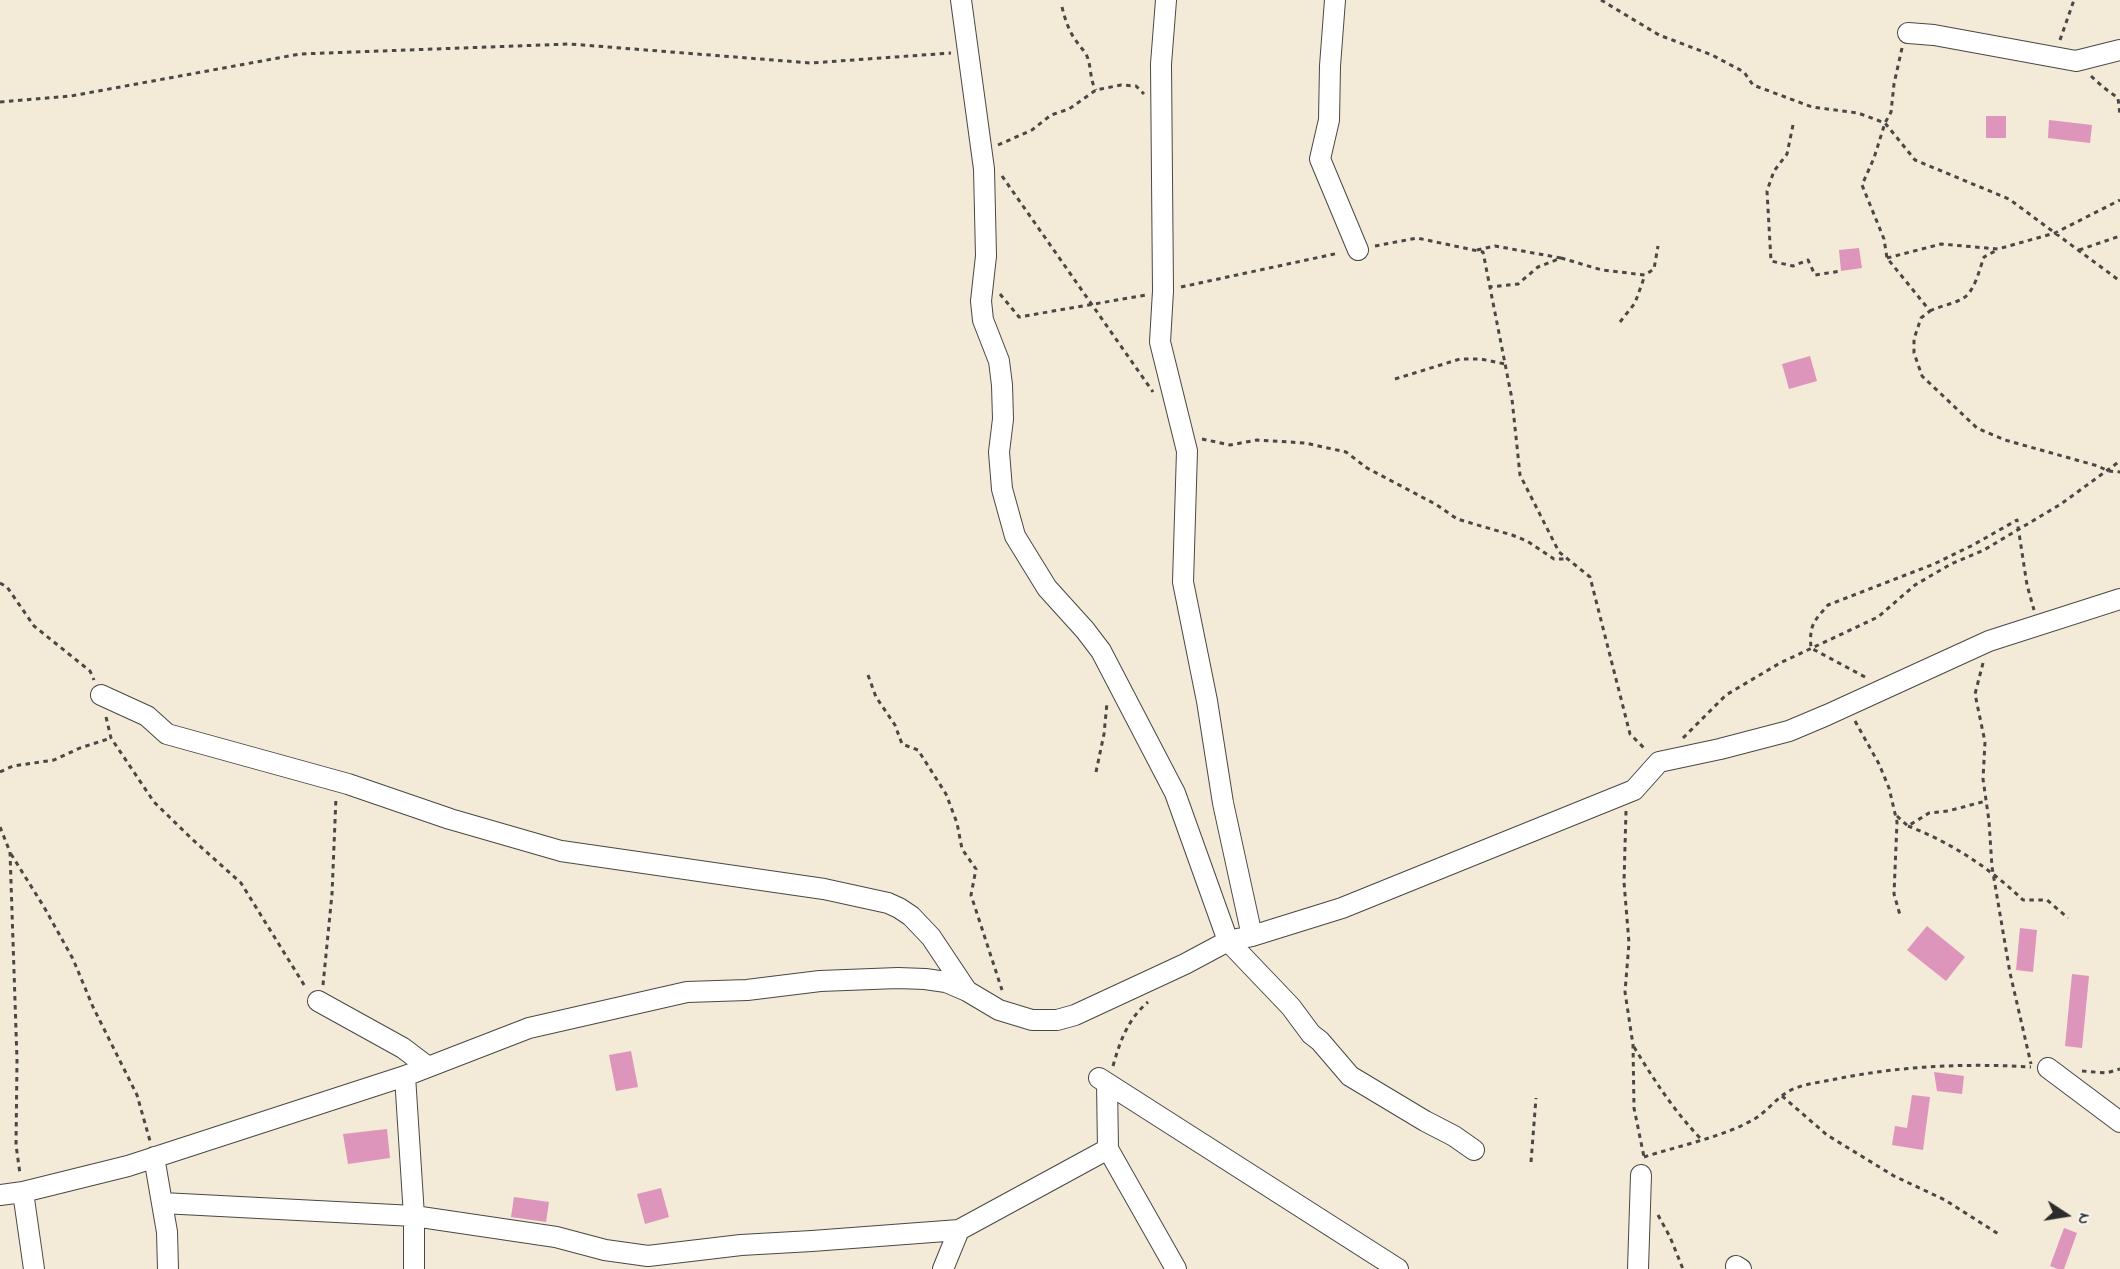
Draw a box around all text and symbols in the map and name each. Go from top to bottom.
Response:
north arrow [2036,1185,2096,1245]
text: N [2071,1211,2096,1227]

